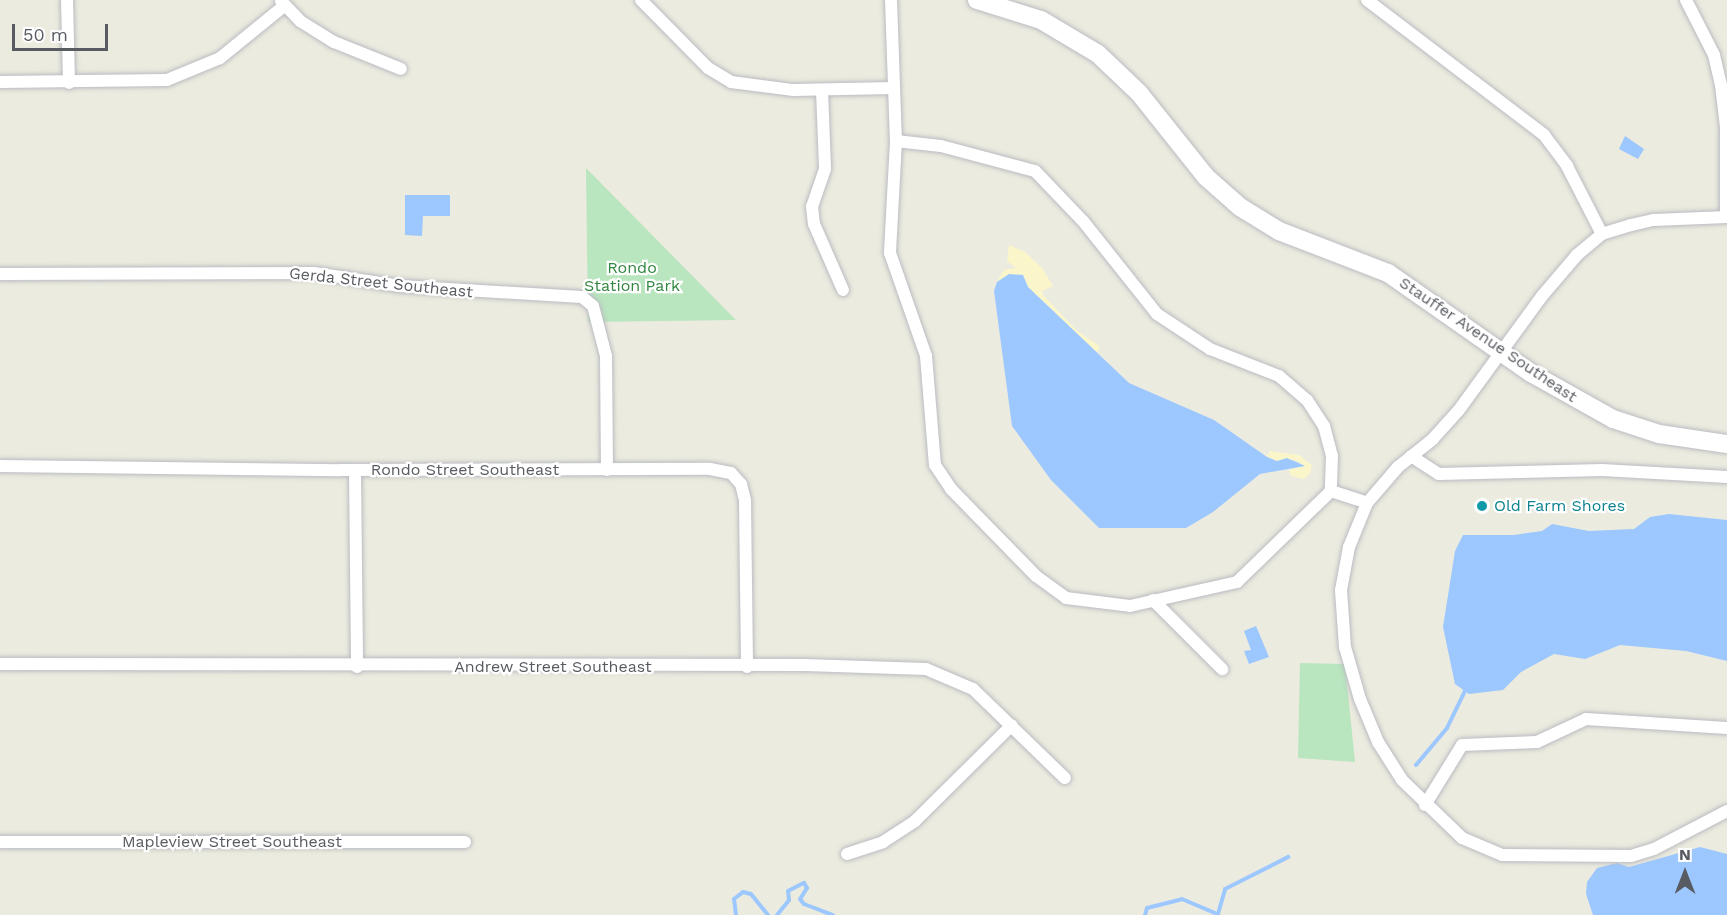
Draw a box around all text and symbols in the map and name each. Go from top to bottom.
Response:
scale bar [15,12,111,50]
text: 50 m [23,24,68,45]
park label: Rondo Station Park [584,258,680,296]
street label: Gerda Street Southeast [288,264,474,302]
street label: Stauffer Avenue Southeast [1395,273,1581,407]
street label: Rondo Street Southeast [371,460,559,480]
place label: Old Farm Shores [1494,496,1625,516]
marker: Old Farm Shores [1475,499,1489,513]
street label: Andrew Street Southeast [454,657,652,677]
street label: Mapleview Street Southeast [122,832,342,852]
north arrow [1655,843,1715,903]
text: N [1679,845,1691,864]

